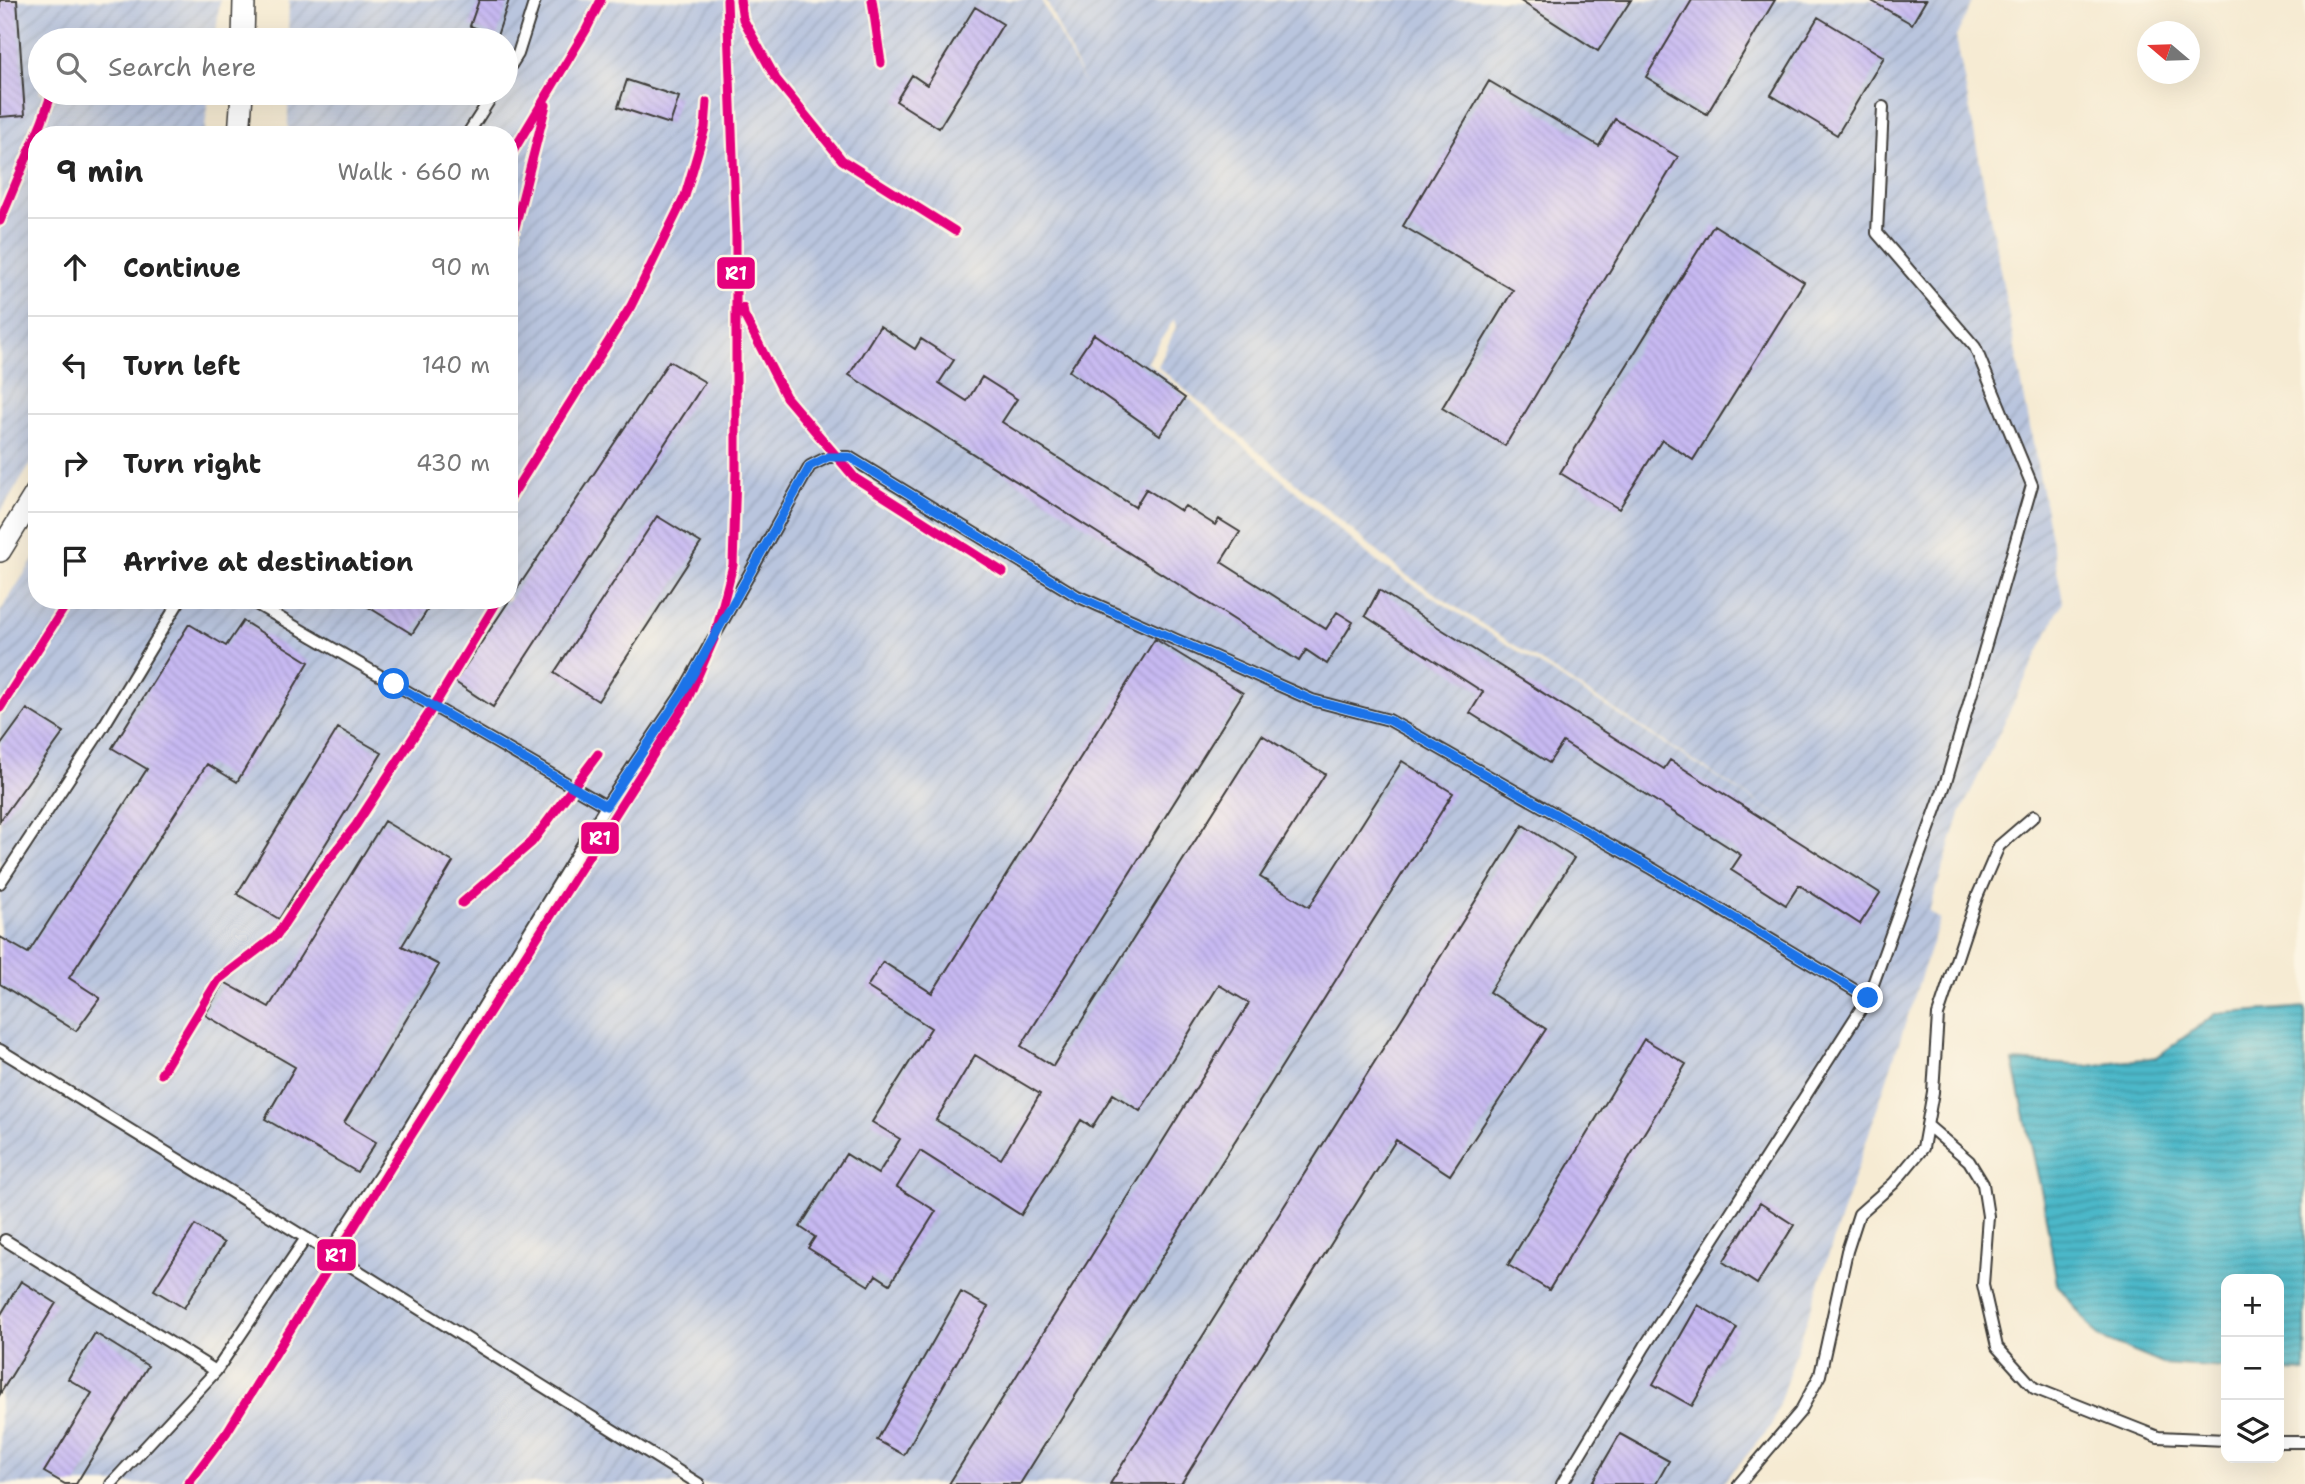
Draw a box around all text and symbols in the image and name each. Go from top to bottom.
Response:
north arrow [2137,21,2200,84]
search box [28,28,518,105]
icon: search [52,48,90,86]
text: Search here [108,49,257,84]
text: 9 min [56,151,143,192]
text: Walk · 660 m [337,157,490,187]
icon: ahead [56,248,94,286]
text: Continue [123,250,241,285]
text: 90 m [430,252,490,282]
line badge: R1 [716,256,756,290]
text: R1 [725,261,747,286]
icon: left [56,346,94,384]
text: Turn left [123,348,240,383]
text: 140 m [422,350,490,380]
icon: right [56,444,94,482]
text: Turn right [123,446,261,481]
text: 430 m [416,448,490,478]
icon: arrive [56,542,94,580]
text: Arrive at destination [123,544,413,579]
route start [378,668,409,699]
line badge: R1 [580,821,620,855]
text: R1 [589,826,611,851]
route end [1852,982,1883,1013]
line badge: R1 [316,1238,357,1272]
text: R1 [325,1243,347,1268]
map controls [2221,1274,2284,1463]
button: + [2221,1274,2284,1337]
button: − [2221,1337,2284,1400]
button: layers [2221,1400,2284,1463]

